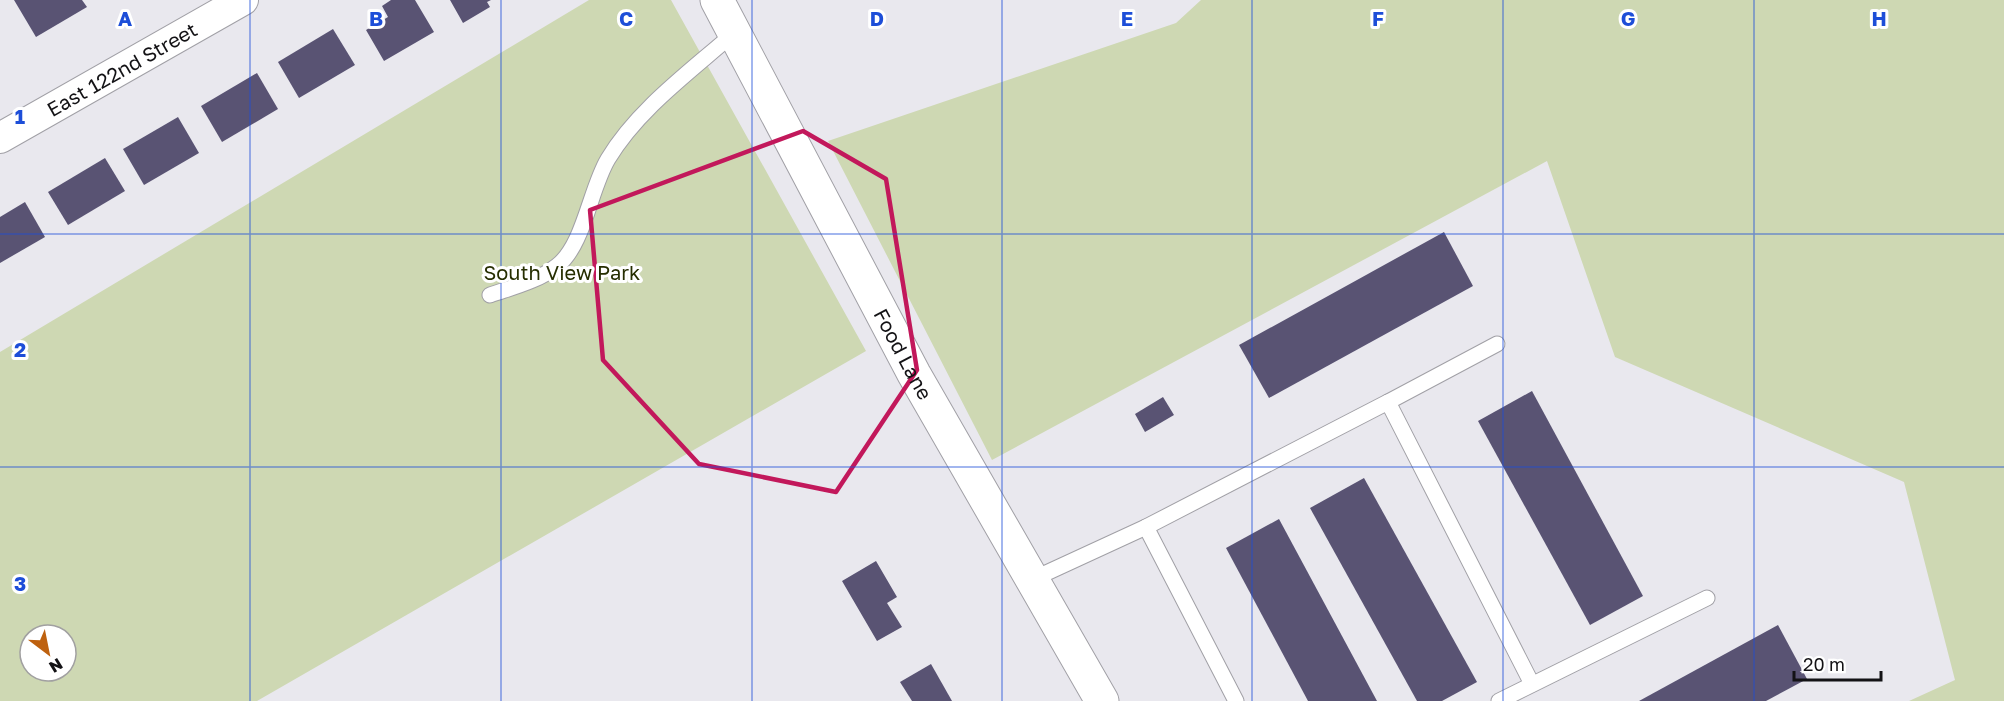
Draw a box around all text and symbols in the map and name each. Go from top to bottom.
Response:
text: A [118,6,132,30]
text: B [369,6,383,30]
text: C [619,6,633,30]
text: D [870,6,884,30]
text: E [1121,6,1133,30]
text: F [1372,6,1384,30]
text: G [1621,6,1635,30]
text: H [1871,6,1887,30]
street label: East 122nd Street [42,17,201,121]
text: 1 [15,104,25,128]
park label: South View Park [484,260,640,284]
street label: Food Lane [870,304,938,404]
text: 2 [14,337,26,361]
text: 3 [14,571,26,595]
north arrow [18,623,78,683]
scale bar [1794,644,1881,682]
text: 20 m [1803,653,1845,675]
text: N [45,654,66,677]

